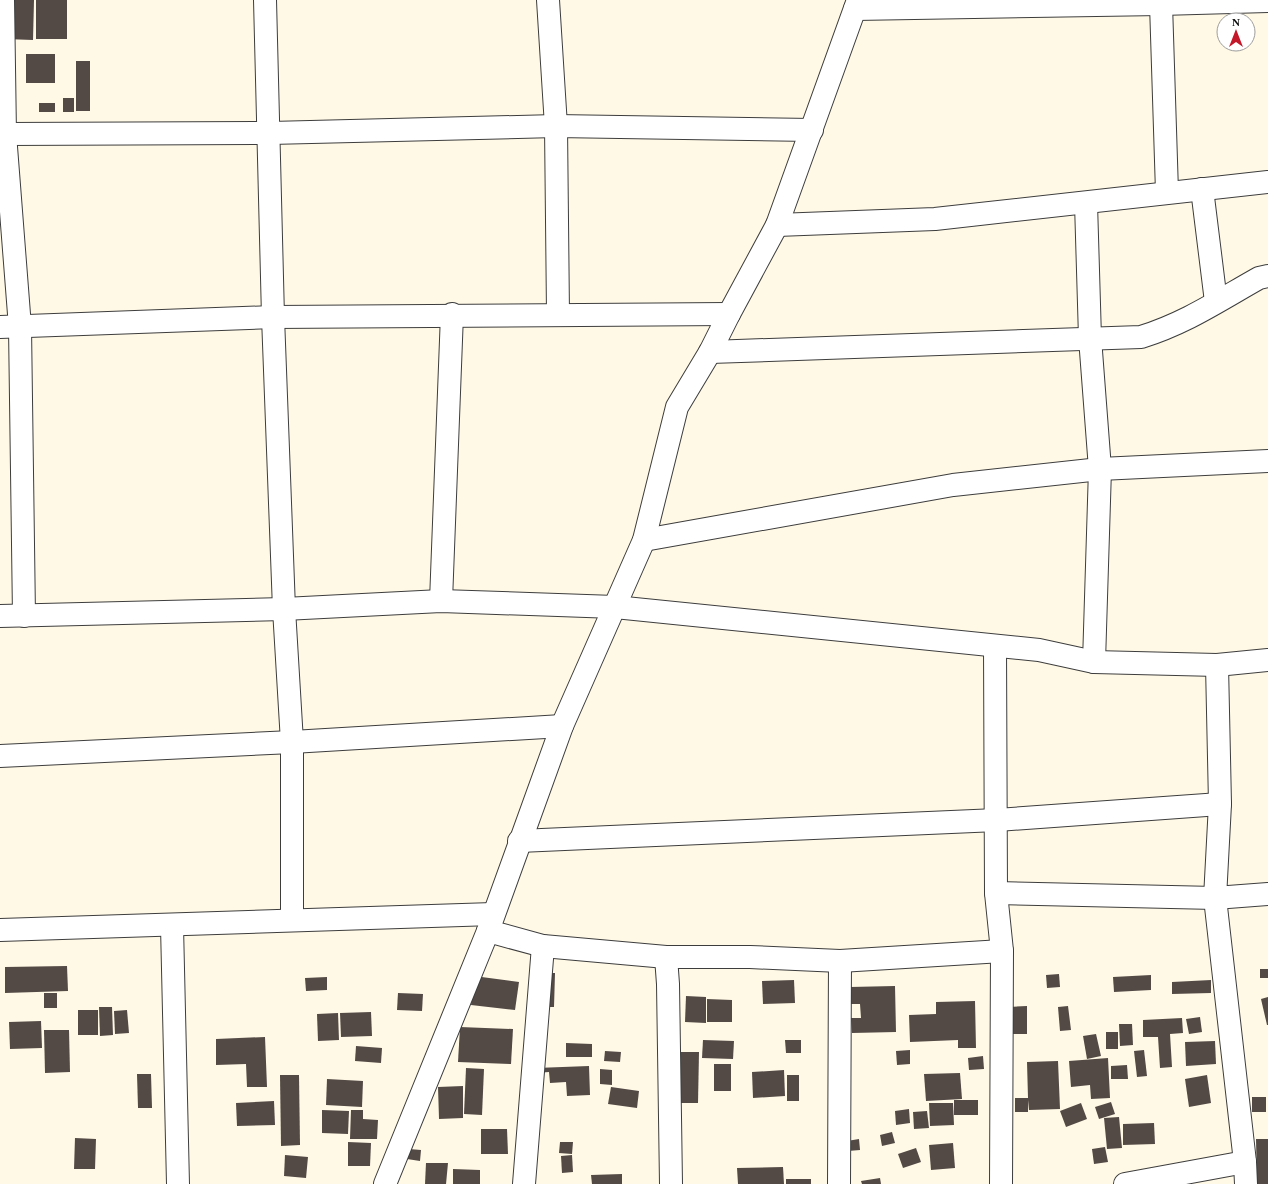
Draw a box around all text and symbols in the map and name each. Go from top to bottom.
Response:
north arrow [1216,12,1256,52]
text: N [1232,16,1240,28]

